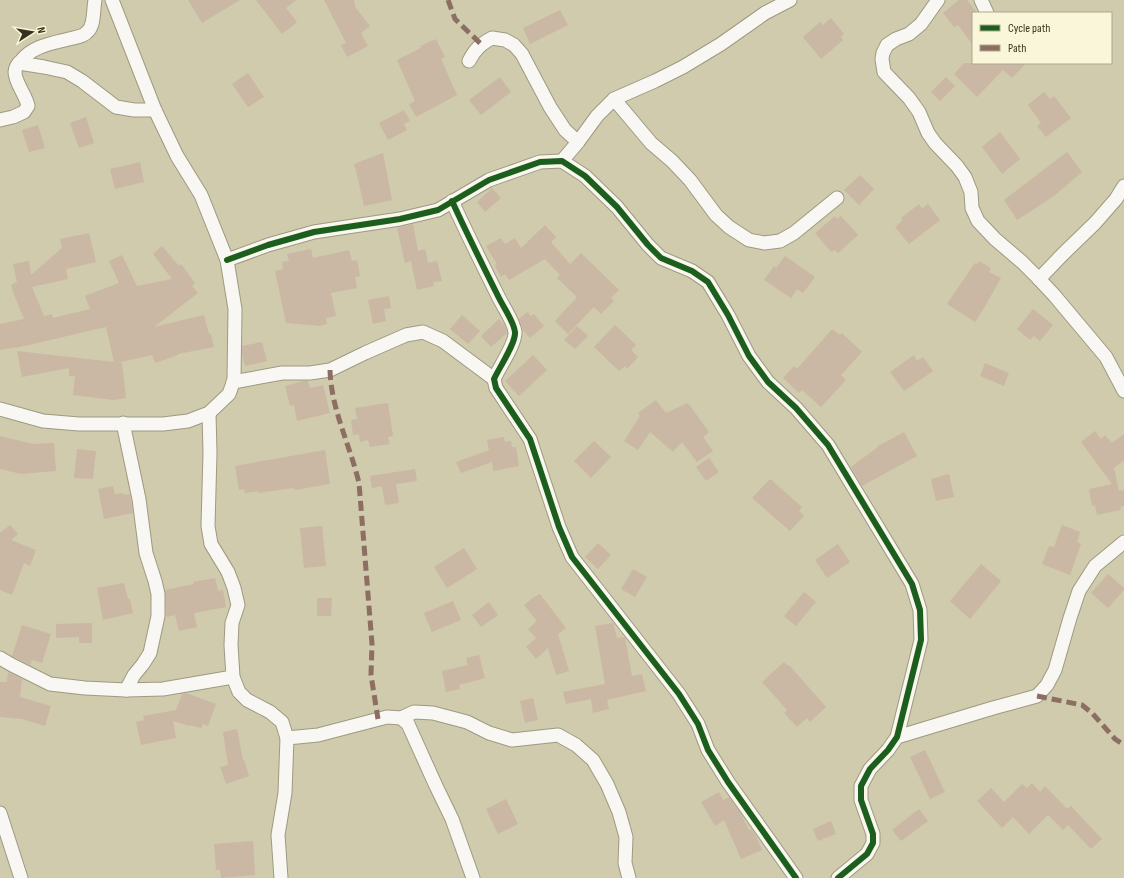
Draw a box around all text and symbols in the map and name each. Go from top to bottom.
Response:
north arrow [12,12,52,52]
legend [972,12,1112,64]
text: Cycle path [1008,21,1050,36]
text: N [34,26,48,34]
text: Path [1008,41,1026,56]

